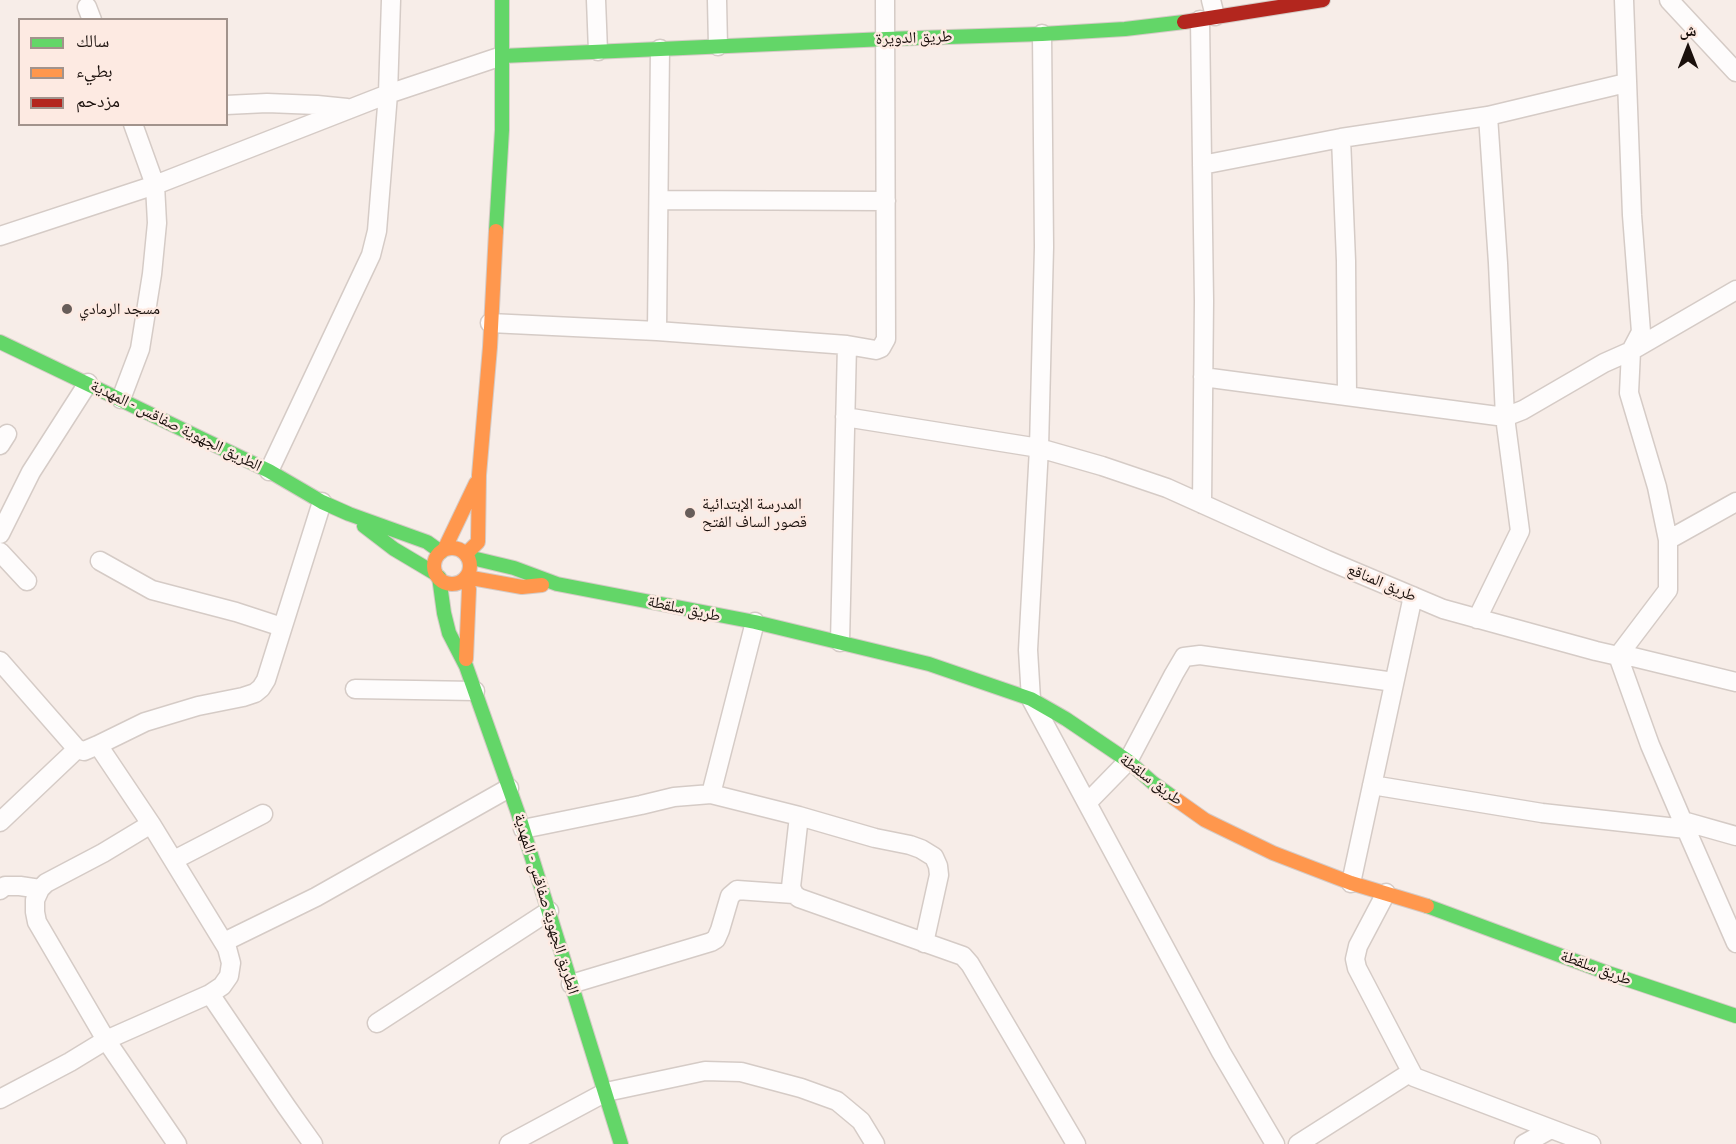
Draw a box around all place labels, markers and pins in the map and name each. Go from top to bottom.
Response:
place label: مسجد الرمادي [79,299,160,319]
marker: مسجد الرمادي [60,302,74,316]
place label: المدرسة الإبتدائية قصور الساف الفتح [702,494,807,532]
marker: المدرسة الإبتدائية قصور الساف الفتح [683,506,697,520]

